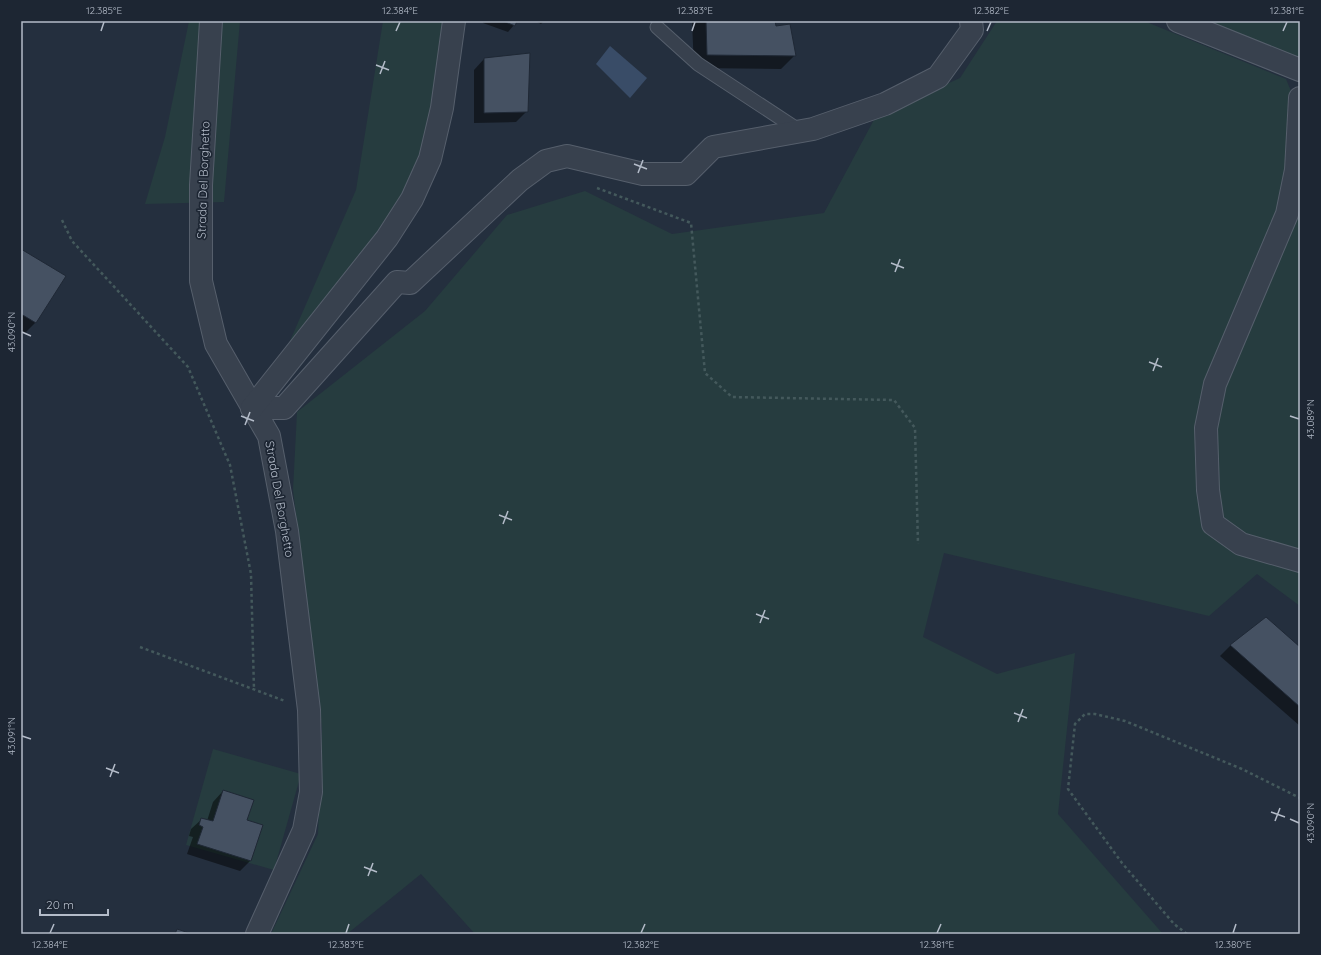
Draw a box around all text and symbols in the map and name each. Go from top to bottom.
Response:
text: 12.385°E [86,4,122,17]
text: 12.384°E [382,4,418,17]
text: 12.383°E [677,4,713,17]
text: 12.382°E [973,4,1009,17]
text: 12.381°E [1270,4,1305,17]
street label: Strada Del Borghetto [193,121,213,239]
text: 43.090°N [5,312,18,352]
text: 43.089°N [1304,399,1317,439]
street label: Strada Del Borghetto [262,440,298,558]
text: 43.091°N [5,717,18,755]
text: 43.090°N [1304,803,1317,843]
scale bar [40,891,108,917]
text: 20 m [46,897,74,912]
text: 12.384°E [32,938,68,951]
text: 12.383°E [328,938,364,951]
text: 12.382°E [623,938,659,951]
text: 12.381°E [920,938,955,951]
text: 12.380°E [1215,938,1252,951]

